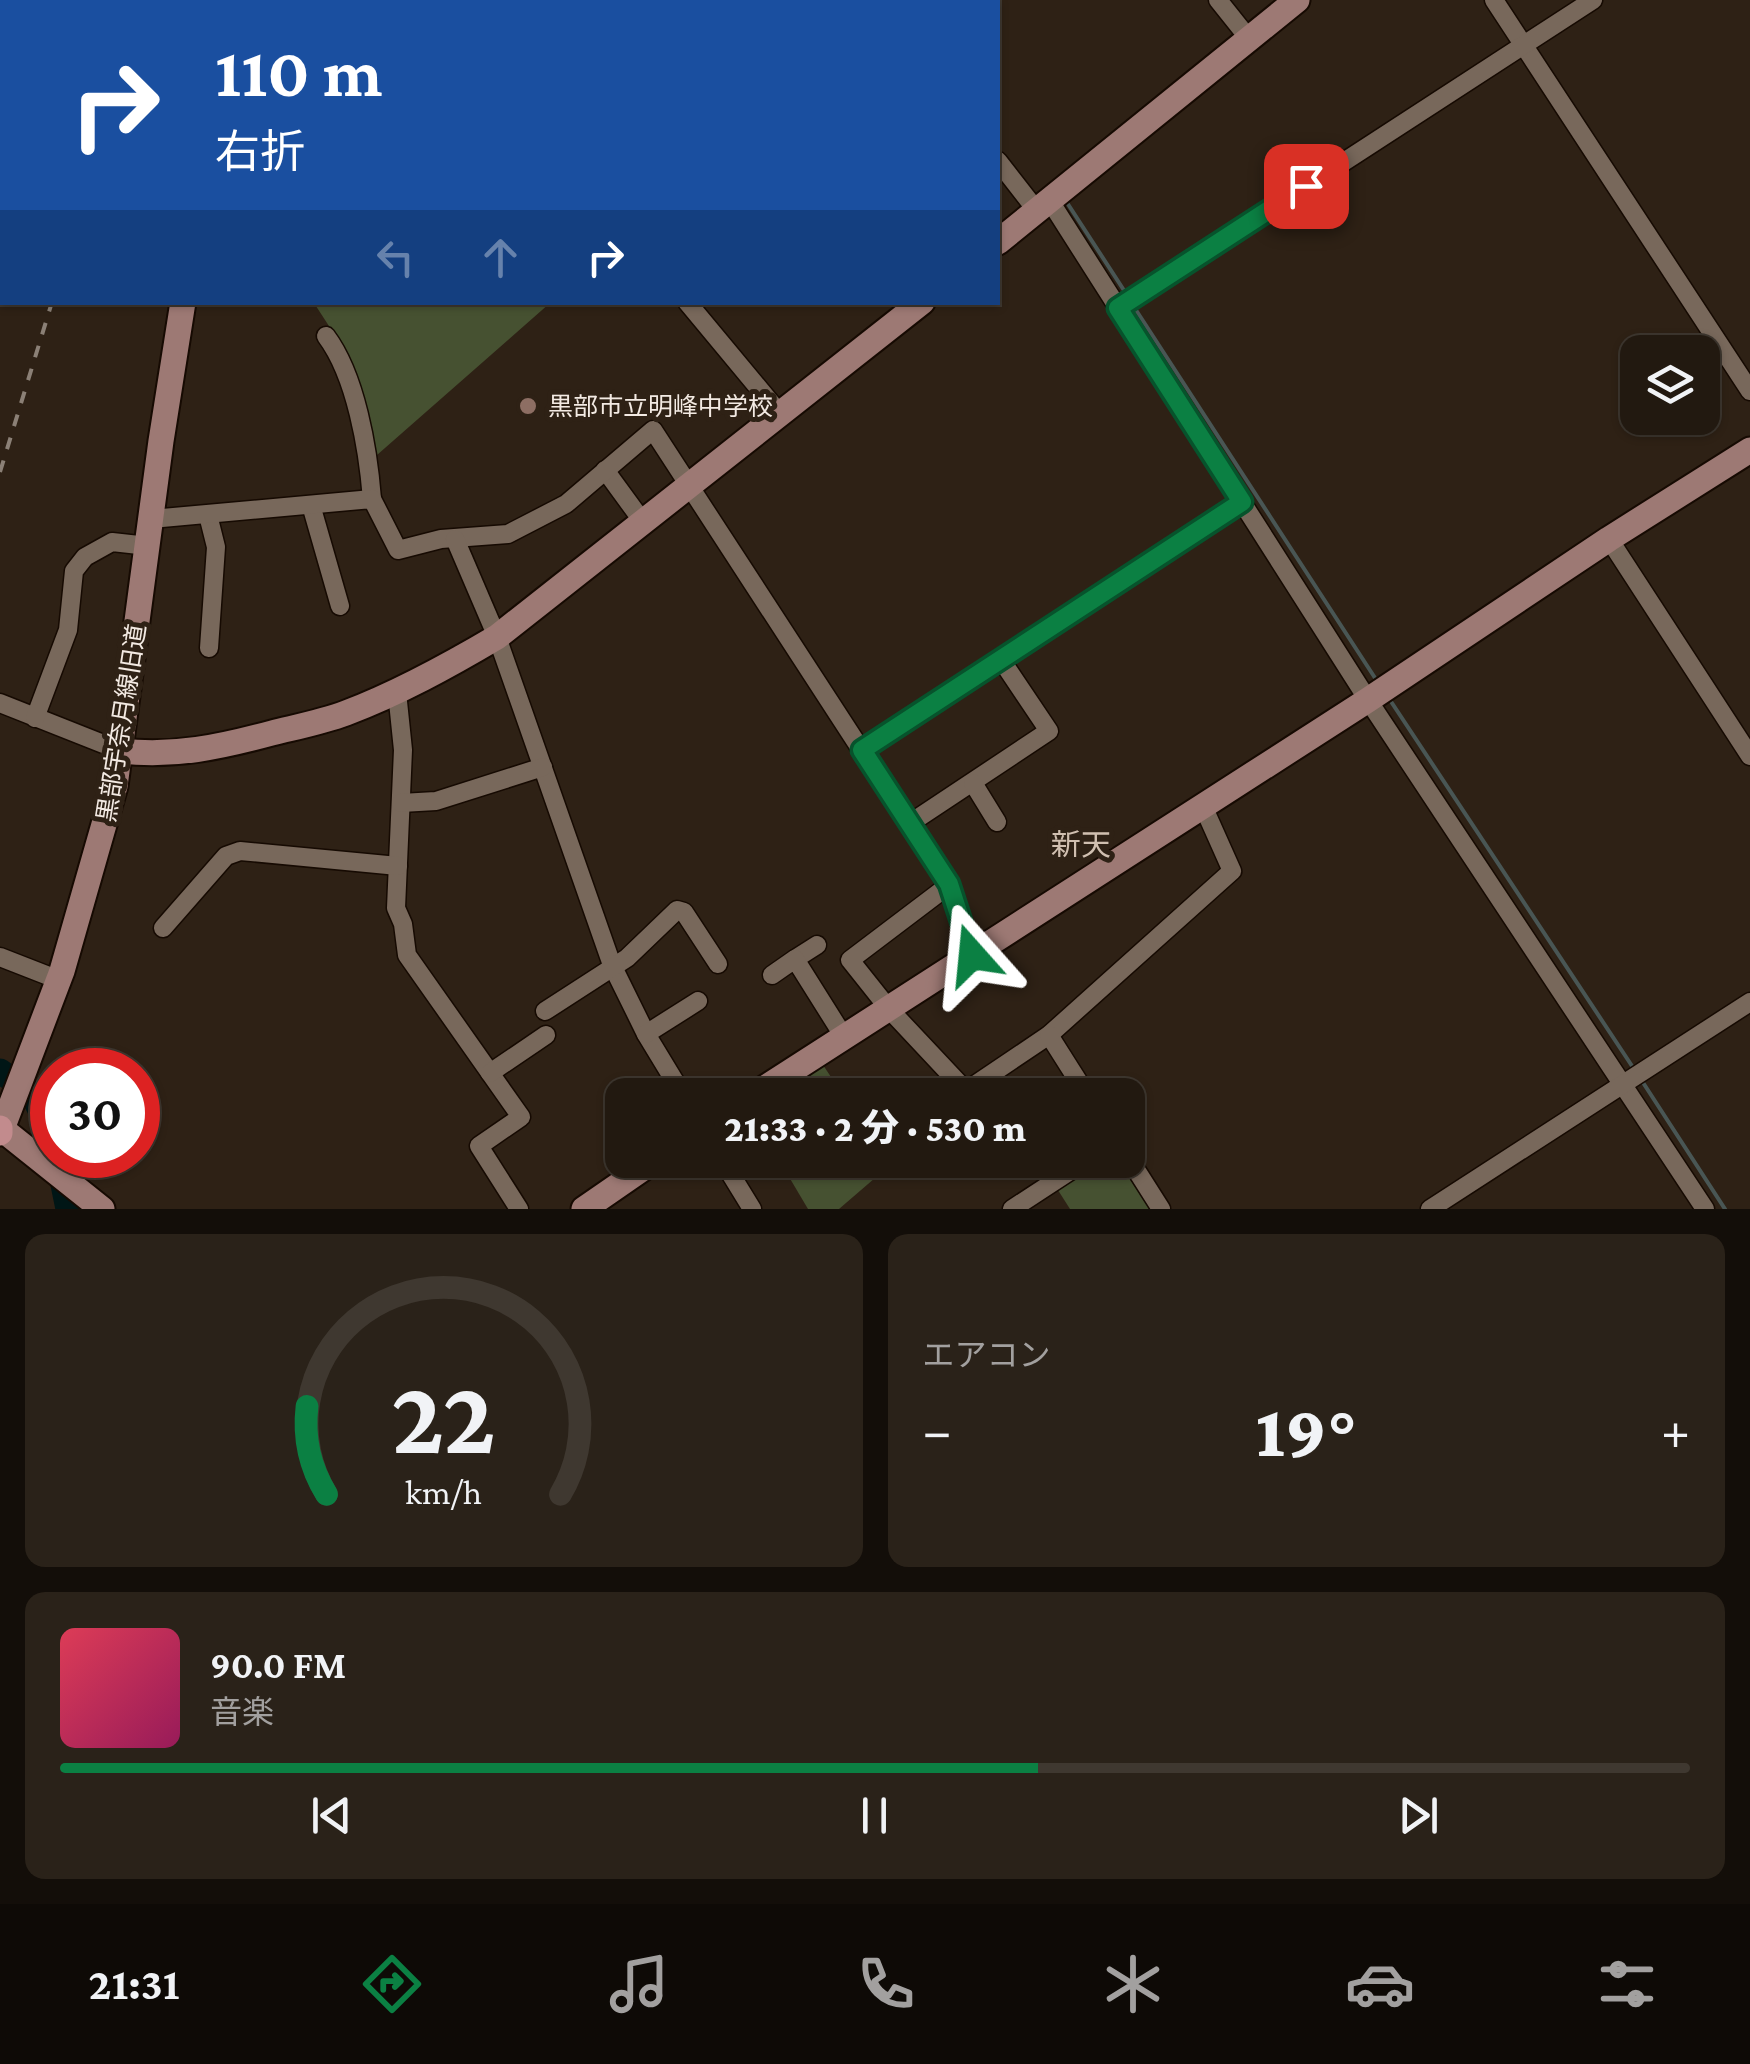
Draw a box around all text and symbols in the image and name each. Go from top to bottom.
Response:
text: 110 m [215,33,383,111]
icon: right [50,40,180,170]
text: 右折 [215,127,305,177]
pin [1264,144,1349,229]
icon: arrive [1279,159,1334,214]
icon: left [368,230,423,285]
icon: ahead [473,230,528,285]
icon: right [578,230,633,285]
map controls [1620,335,1720,435]
button: layers [1620,335,1720,435]
place label: 黒部市立明峰中学校 [548,393,773,420]
marker: 黒部市立明峰中学校 [517,395,539,417]
street label: 黒部宇奈月線旧道 [93,622,150,824]
district label: 新天 [1051,828,1111,861]
position arrow [920,903,1024,1007]
speed limit sign: 30 [30,1048,160,1178]
text: 21:33 · 2 分 · 530 m [724,1107,1026,1149]
text: エアコン [923,1337,1051,1373]
text: 22 [391,1359,496,1474]
text: 19° [1255,1389,1357,1472]
text: − [923,1400,952,1461]
text: + [1661,1400,1690,1461]
text: km/h [405,1472,482,1512]
text: 90.0 FM [210,1644,346,1686]
text: 音楽 [210,1694,274,1730]
icon: previous [304,1788,359,1843]
icon: pause [847,1788,902,1843]
icon: next [1391,1788,1446,1843]
icon: directions [357,1949,427,2019]
icon: music [604,1949,674,2019]
icon: phone [851,1949,921,2019]
icon: climate [1098,1949,1168,2019]
icon: car [1345,1949,1415,2019]
icon: filters [1592,1949,1662,2019]
text: 21:31 [88,1959,180,2009]

